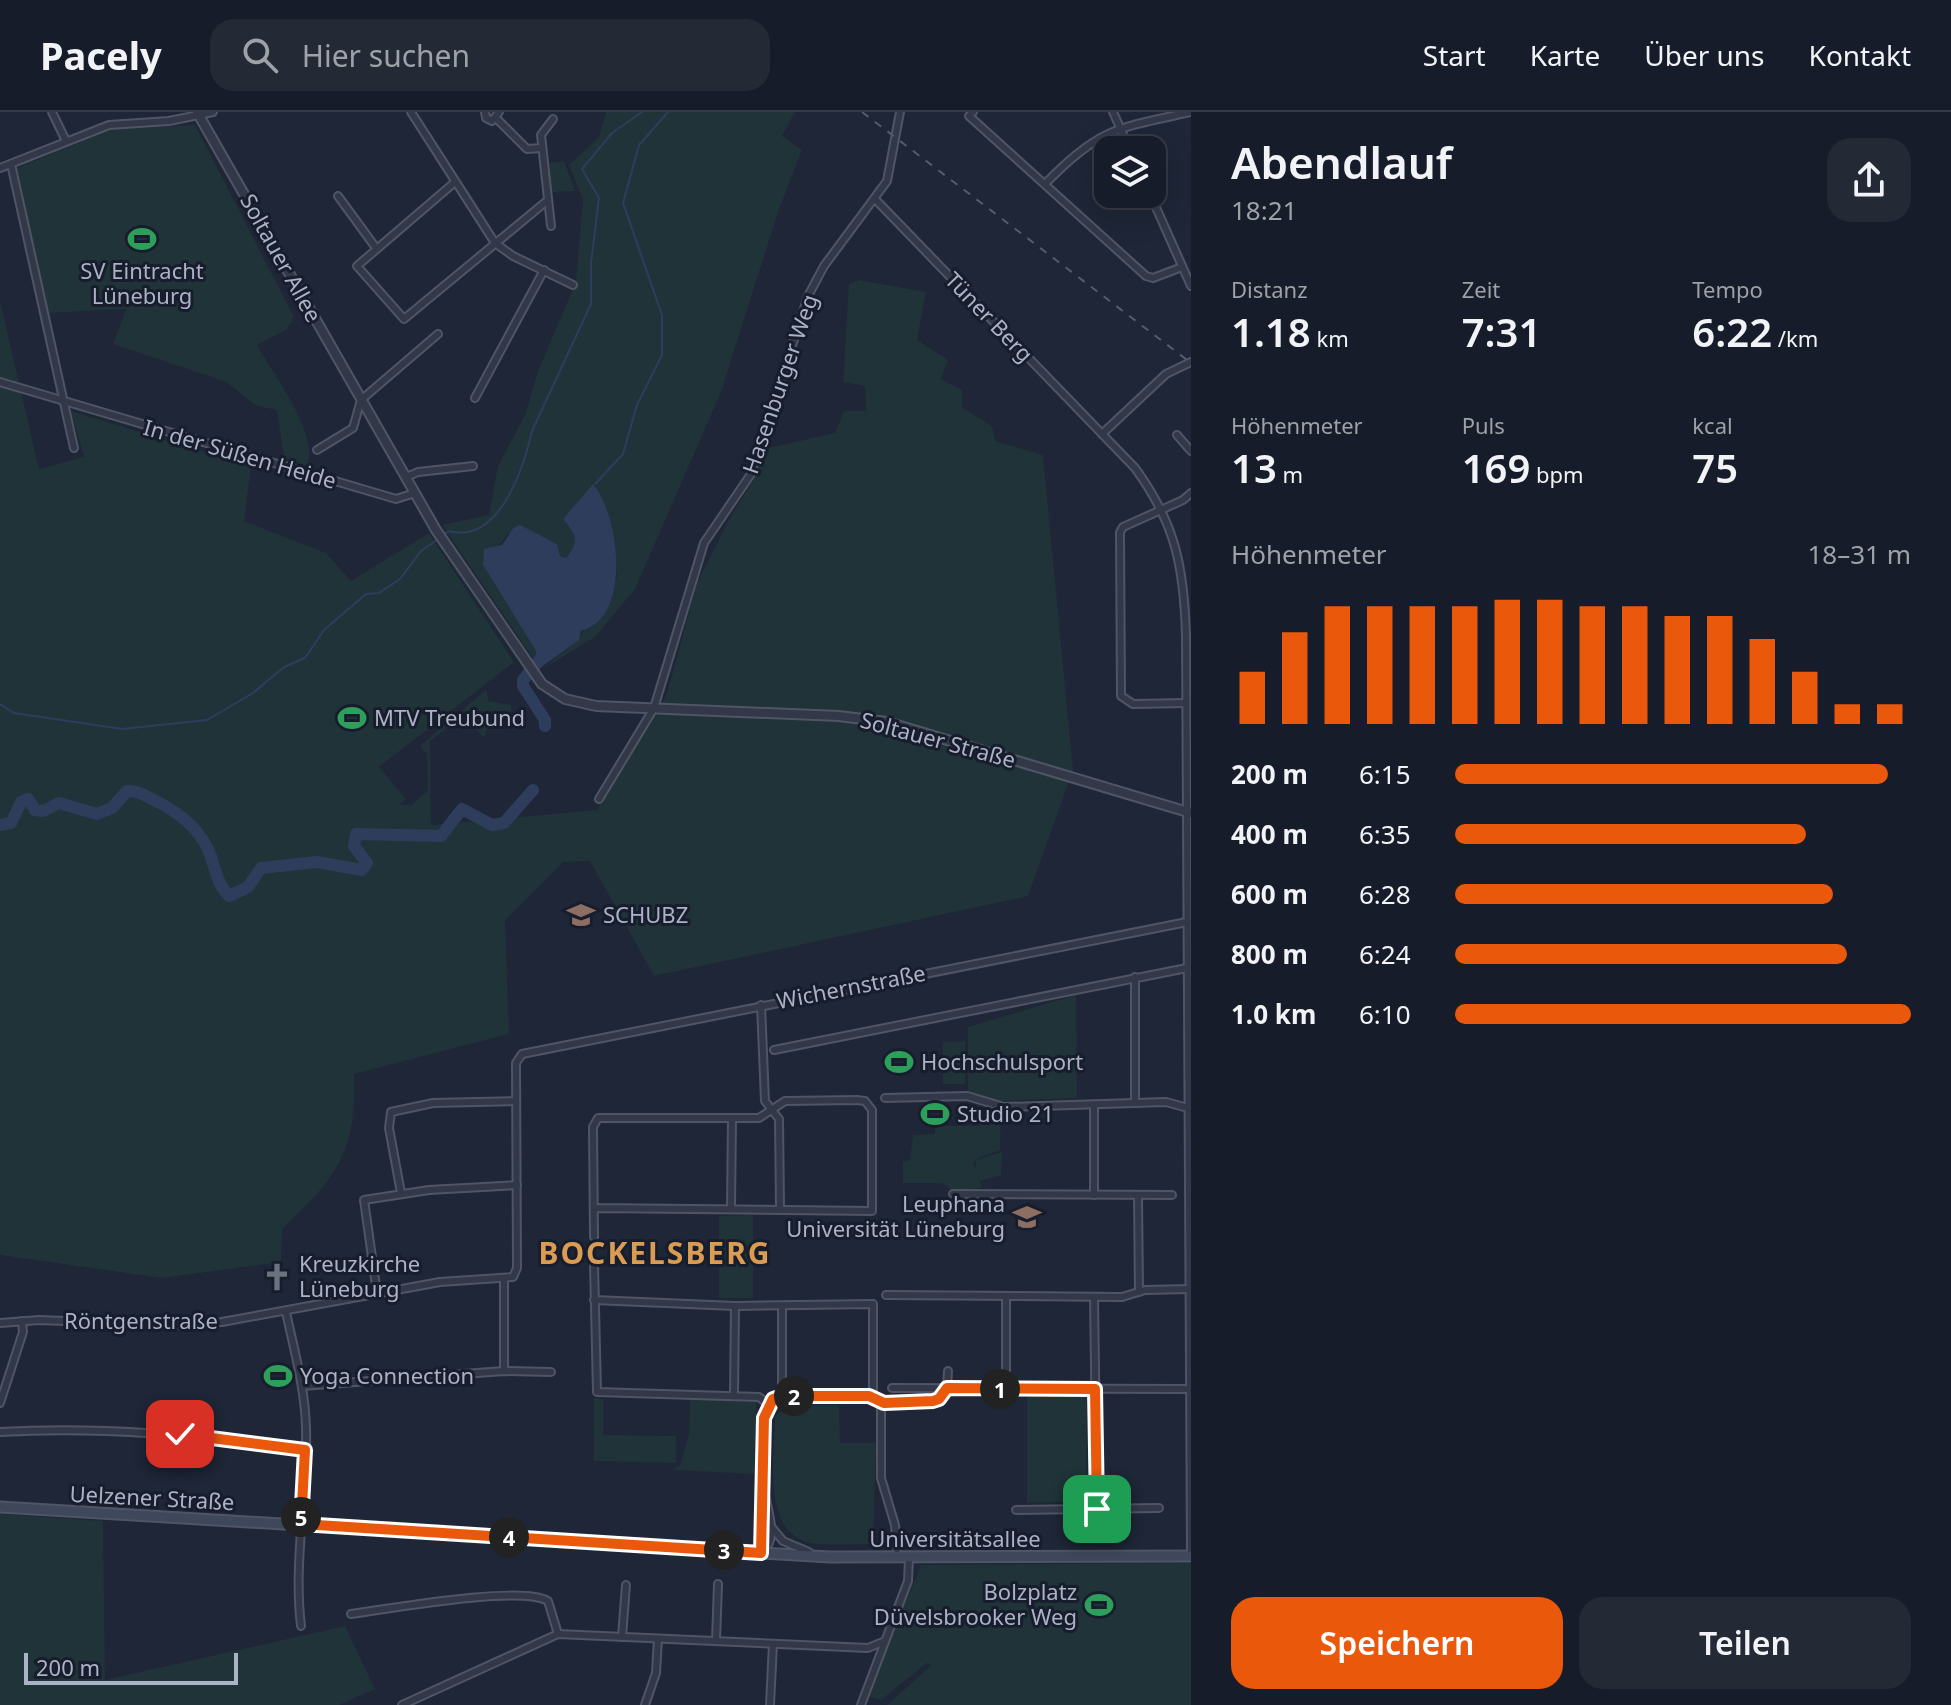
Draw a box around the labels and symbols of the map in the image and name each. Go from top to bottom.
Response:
street label: Soltauer Allee [234,188,330,327]
sports icon: SV Eintracht Lüneburg [127,224,157,254]
place label: SV Eintracht Lüneburg [80,255,204,310]
street label: Tüner Berg [939,265,1040,368]
street label: Hasenburger Weg [734,290,824,477]
street label: In der Süßen Heide [140,411,340,495]
place label: MTV Treubund [374,702,525,732]
sports icon: MTV Treubund [337,703,367,733]
street label: Soltauer Straße [857,704,1019,774]
place label: SCHUBZ [603,899,688,929]
school or university icon: SCHUBZ [566,900,596,930]
street label: Wichernstraße [774,957,928,1015]
place label: Hochschulsport [921,1046,1083,1076]
sports icon: Hochschulsport [884,1047,914,1077]
place label: Studio 21 [957,1098,1054,1128]
sports icon: Studio 21 [920,1099,950,1129]
place label: Leuphana Universität Lüneburg [786,1188,1005,1243]
school or university icon: Leuphana Universität Lüneburg [1012,1202,1042,1232]
district label: BOCKELSBERG [538,1232,772,1273]
place label: Kreuzkirche Lüneburg [299,1248,420,1303]
church icon: Kreuzkirche Lüneburg [262,1262,292,1292]
street label: Röntgenstraße [64,1305,218,1335]
place label: Yoga Connection [300,1360,474,1390]
sports icon: Yoga Connection [263,1361,293,1391]
pin: 1 [980,1369,1020,1409]
pin: 2 [774,1376,814,1416]
pin [146,1400,214,1468]
pin [1063,1475,1131,1543]
street label: Uelzener Straße [69,1478,235,1516]
pin: 5 [281,1497,321,1537]
pin: 4 [489,1517,529,1557]
street label: Universitätsallee [869,1523,1041,1553]
pin: 3 [704,1530,744,1570]
place label: Bolzplatz Düvelsbrooker Weg [874,1576,1077,1631]
sports icon: Bolzplatz Düvelsbrooker Weg [1084,1590,1114,1620]
scale bar [24,1649,238,1685]

